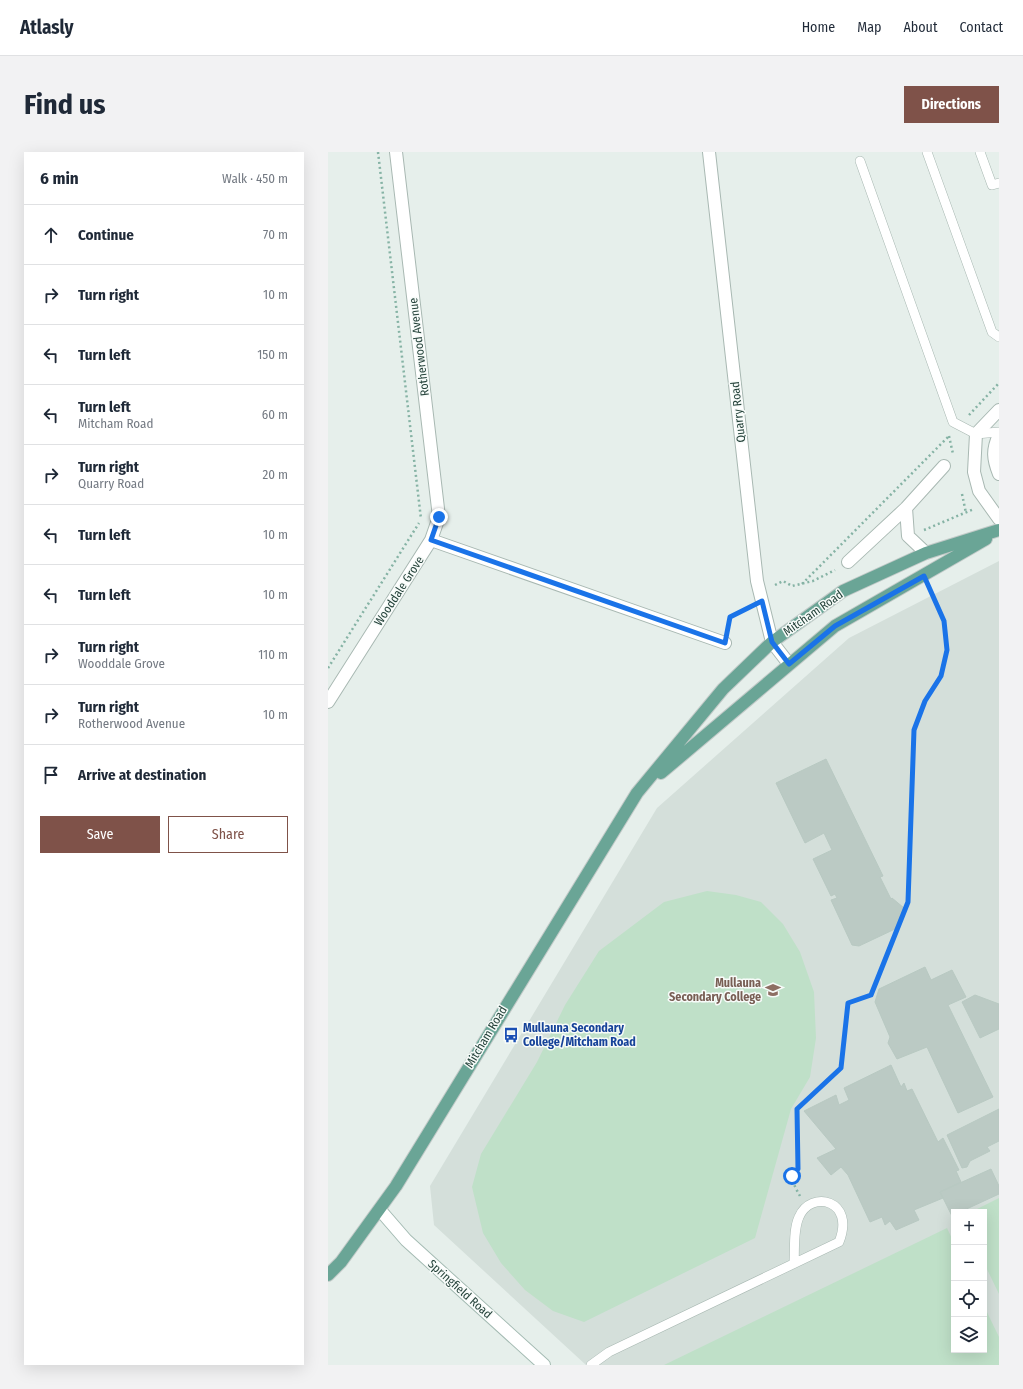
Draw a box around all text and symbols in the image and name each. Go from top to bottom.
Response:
text: Atlasly [20,16,74,39]
text: Home [802,19,835,36]
text: Map [857,19,881,36]
text: About [903,19,938,36]
text: Contact [960,19,1003,36]
button: Directions [904,86,999,123]
text: Find us [24,88,106,121]
text: 6 min [40,168,79,189]
text: Walk · 450 m [222,171,288,186]
icon: ahead [40,224,62,246]
text: Continue [78,226,134,244]
text: 70 m [263,227,288,242]
icon: right [40,284,62,306]
text: Turn right [78,286,139,304]
text: 10 m [263,287,288,302]
street label: Rotherwood Avenue [406,297,432,397]
icon: left [40,344,62,366]
text: Turn left [78,346,131,364]
text: 150 m [257,347,288,362]
street label: Quarry Road [728,381,748,443]
text: Turn left [78,398,131,416]
icon: left [40,404,62,426]
text: 60 m [262,407,288,422]
text: Mitcham Road [78,416,153,431]
text: Turn right [78,458,139,476]
icon: right [40,464,62,486]
text: 20 m [262,467,288,482]
text: Quarry Road [78,476,144,491]
route end [430,508,448,526]
icon: left [40,524,62,546]
text: Turn left [78,526,131,544]
text: 10 m [263,527,288,542]
street label: Wooddale Grove [371,554,427,628]
icon: left [40,584,62,606]
text: Turn left [78,586,131,604]
text: 10 m [263,587,288,602]
street label: Mitcham Road [780,587,846,639]
text: Turn right [78,638,139,656]
icon: right [40,644,62,666]
text: 110 m [258,647,288,662]
text: Wooddale Grove [78,656,165,671]
text: Turn right [78,698,139,716]
icon: right [40,704,62,726]
text: 10 m [263,707,288,722]
text: Rotherwood Avenue [78,716,185,731]
icon: arrive [40,764,62,786]
text: Arrive at destination [78,766,206,784]
button: Save [40,816,160,853]
button: Share [168,816,288,853]
place label: Mullauna Secondary College [669,976,761,1004]
school or university icon: Mullauna Secondary College [764,981,782,999]
street label: Mitcham Road [462,1004,510,1070]
place label: Mullauna Secondary College/Mitcham Road [523,1021,636,1049]
bus stop icon: Mullauna Secondary College/Mitcham Road [502,1026,520,1044]
route start [783,1167,801,1185]
map controls [951,1209,987,1353]
button: + [951,1209,987,1245]
button: − [951,1245,987,1281]
street label: Springfield Road [425,1257,495,1321]
button: locate [951,1281,987,1317]
button: layers [951,1317,987,1353]

